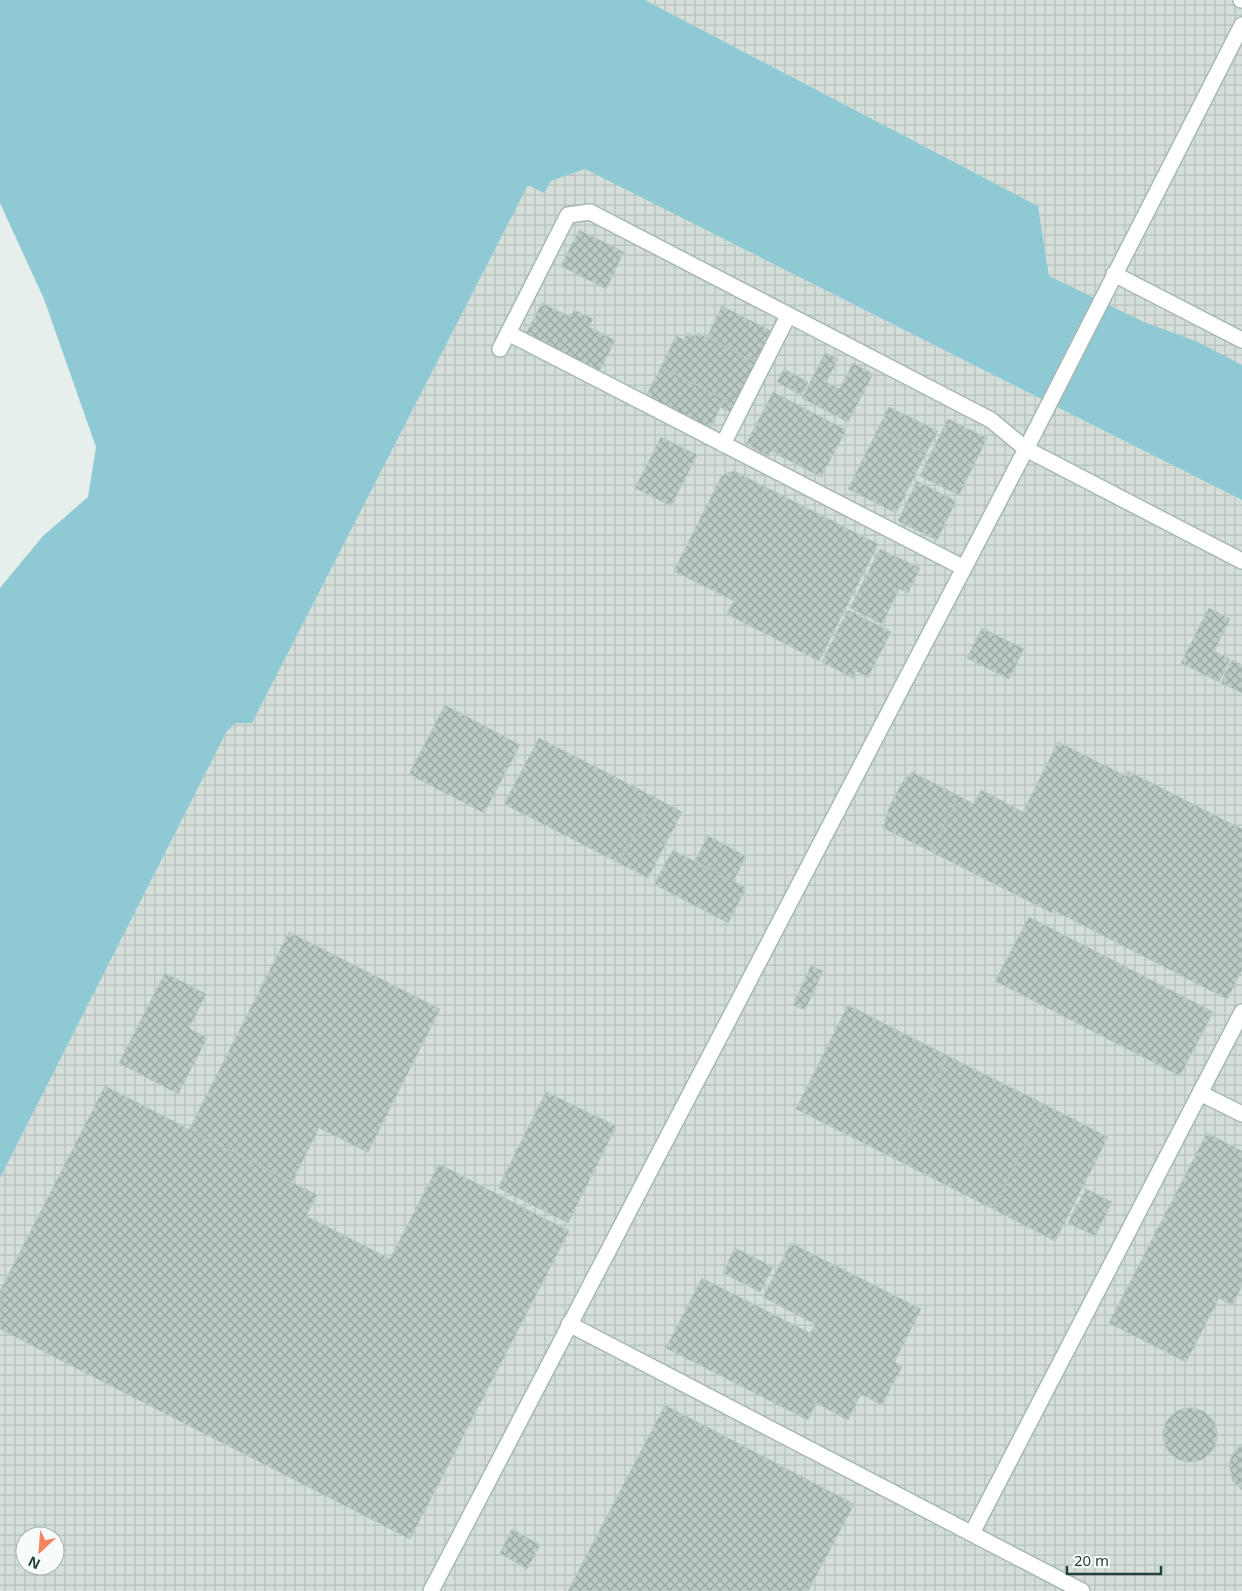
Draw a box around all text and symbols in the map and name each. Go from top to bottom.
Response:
north arrow [15,1526,65,1576]
scale bar [1067,1544,1161,1576]
text: 20 m [1074,1550,1109,1570]
text: N [25,1552,43,1574]

